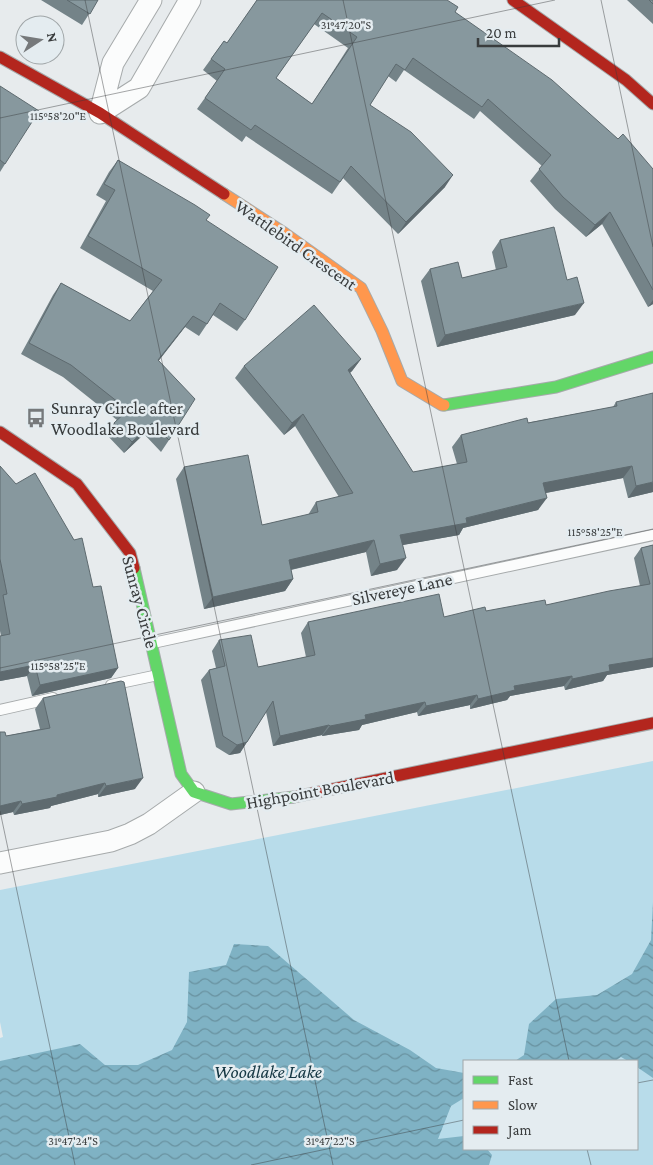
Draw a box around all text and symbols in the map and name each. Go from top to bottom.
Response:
north arrow [15,15,65,65]
scale bar [478,15,559,47]
text: 31°47'20"S [321,18,372,32]
text: 20 m [486,25,517,41]
text: N [44,31,62,44]
text: 115°58'20"E [30,109,87,123]
street label: Wattlebird Crescent [231,196,362,295]
place label: Sunray Circle after Woodlake Boulevard [51,398,200,439]
bus stop icon: Sunray Circle after Woodlake Boulevard [25,407,47,429]
text: 115°58'25"E [567,525,623,539]
street label: Sunray Circle [118,554,162,651]
street label: Silvereye Lane [350,569,454,609]
text: 115°58'25"E [30,659,86,673]
street label: Highpoint Boulevard [244,767,396,813]
legend [463,1060,638,1150]
water label: Woodlake Lake [214,1061,322,1082]
text: Fast [508,1072,534,1088]
text: Slow [508,1097,538,1113]
text: Jam [506,1122,531,1139]
text: 31°47'24"S [48,1134,98,1148]
text: 31°47'22"S [305,1134,355,1148]

